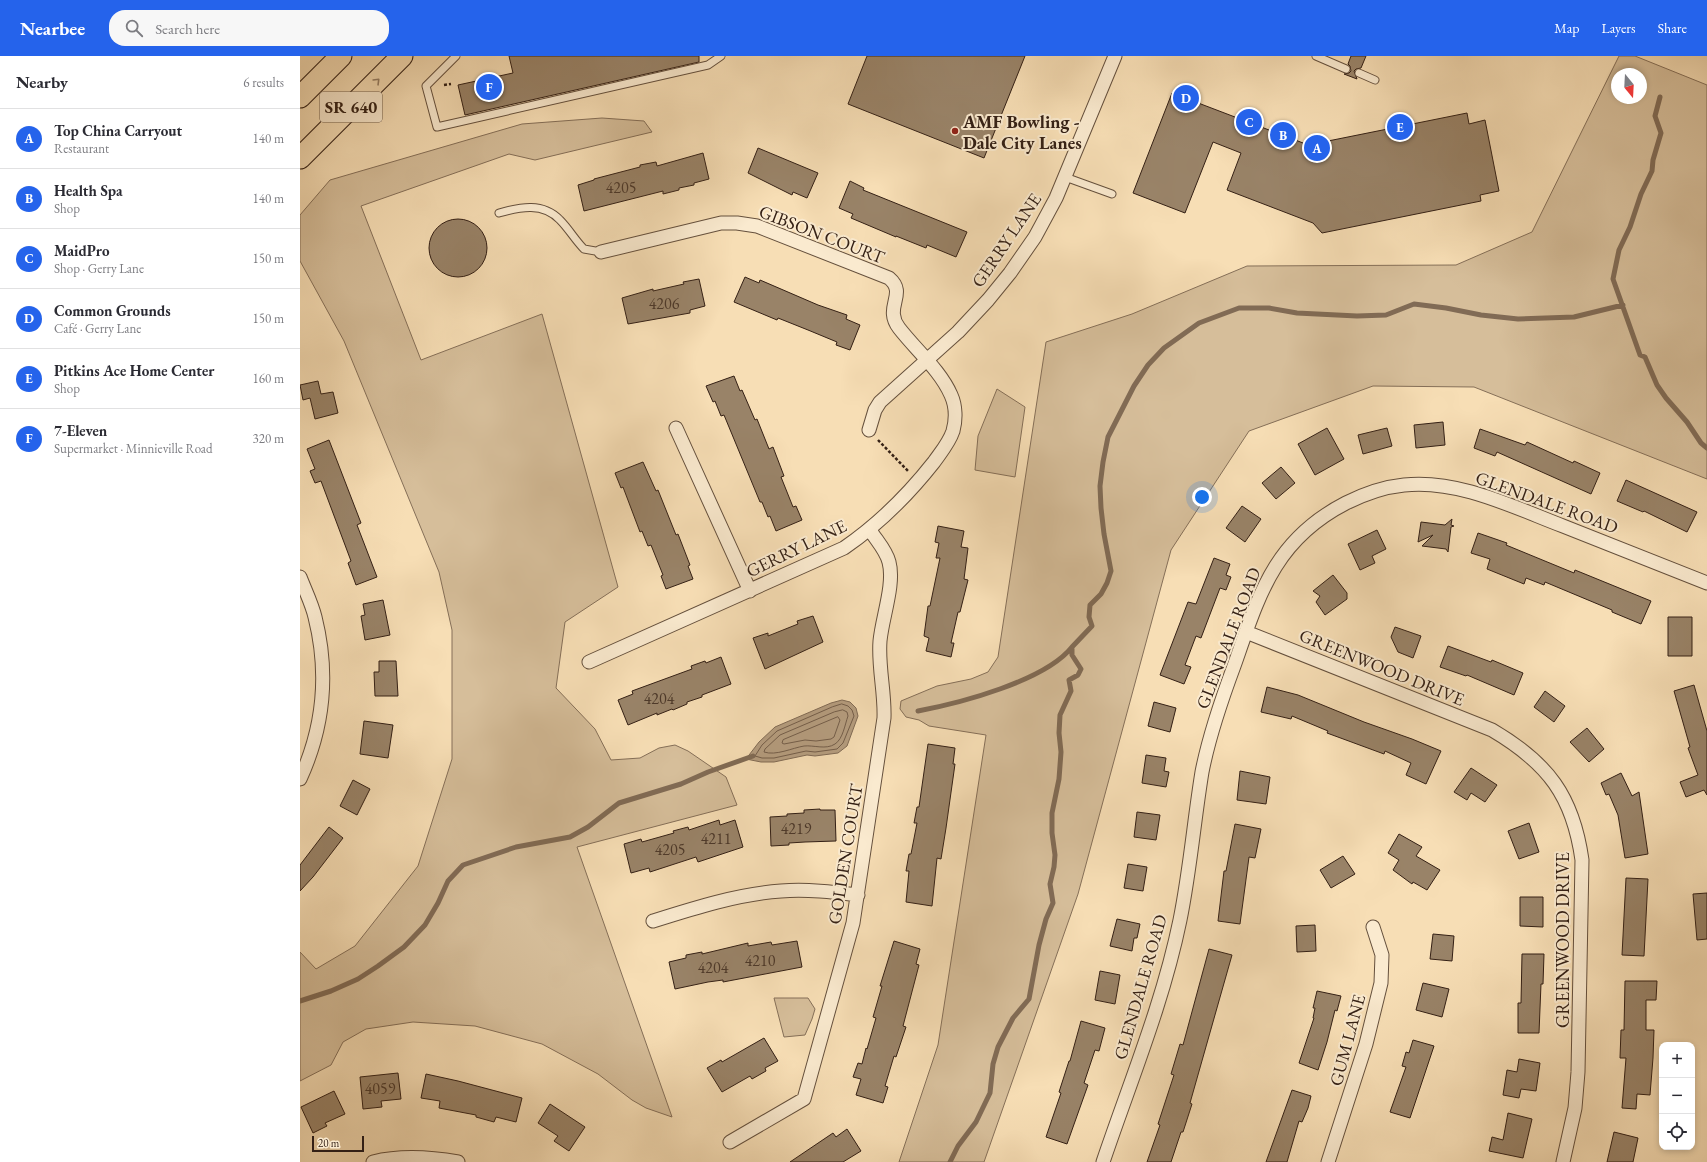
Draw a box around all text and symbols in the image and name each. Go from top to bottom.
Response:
search box [109,10,389,46]
text: Nearbee [20,16,85,41]
icon: search [123,17,145,39]
text: Search here [155,19,220,38]
text: Map [1554,19,1579,37]
text: Layers [1601,19,1636,37]
text: Share [1658,19,1687,37]
north arrow [1611,68,1647,104]
text: Nearby [16,71,68,93]
pin: F [476,72,502,102]
text: 6 results [243,74,284,91]
one-way arrow [372,78,380,86]
pin: D [1173,83,1199,113]
road number: SR 640 [320,92,382,122]
pin: C [1236,107,1262,137]
place label: AMF Bowling - Dale City Lanes [962,110,1082,154]
pin: E [1387,112,1413,142]
pin: B [1270,120,1296,150]
text: Top China Carryout [54,121,182,140]
marker: AMF Bowling - Dale City Lanes [950,126,960,136]
text: A [24,130,34,147]
text: 140 m [253,130,284,147]
pin: A [1304,133,1330,163]
text: Restaurant [54,140,109,157]
house number: 4205 [606,177,636,198]
text: Health Spa [54,181,123,200]
street label: GERRY LANE [966,188,1046,292]
text: B [25,190,33,207]
text: 140 m [253,190,284,207]
street label: GIBSON COURT [756,199,889,269]
text: Shop [54,200,80,217]
text: MaidPro [54,241,109,260]
text: C [24,250,34,267]
text: 150 m [253,250,284,267]
text: Shop · Gerry Lane [54,260,144,277]
house number: 4206 [649,293,680,314]
text: Common Grounds [54,301,171,320]
text: D [24,310,34,327]
text: 150 m [253,310,284,327]
text: Café · Gerry Lane [54,320,141,337]
text: Pitkins Ace Home Center [54,361,214,380]
text: E [25,370,33,387]
text: 160 m [253,370,284,387]
text: Shop [54,380,80,397]
text: 7-Eleven [54,421,107,440]
text: F [25,430,33,447]
text: 320 m [253,430,284,447]
text: Supermarket · Minnieville Road [54,440,213,457]
street label: GLENDALE ROAD [1473,466,1621,538]
your location [1192,487,1212,507]
street label: GERRY LANE [742,514,850,582]
street label: GLENDALE ROAD [1190,564,1266,712]
street label: GREENWOOD DRIVE [1296,623,1468,711]
house number: 4204 [644,688,675,709]
street label: GOLDEN COURT [823,781,868,926]
house number: 4219 [781,818,812,839]
house number: 4211 [701,828,731,849]
house number: 4205 [655,839,685,860]
street label: GREENWOOD DRIVE [1551,852,1574,1028]
street label: GLENDALE ROAD [1108,912,1172,1062]
house number: 4210 [745,950,776,971]
house number: 4204 [698,957,729,978]
street label: GUM LANE [1324,992,1370,1088]
map controls [1659,1042,1695,1150]
button: + [1659,1042,1695,1078]
house number: 4059 [365,1078,396,1099]
button: − [1659,1078,1695,1114]
button: locate [1659,1114,1695,1150]
scale bar [312,1134,364,1153]
text: 20 m [318,1136,339,1150]

